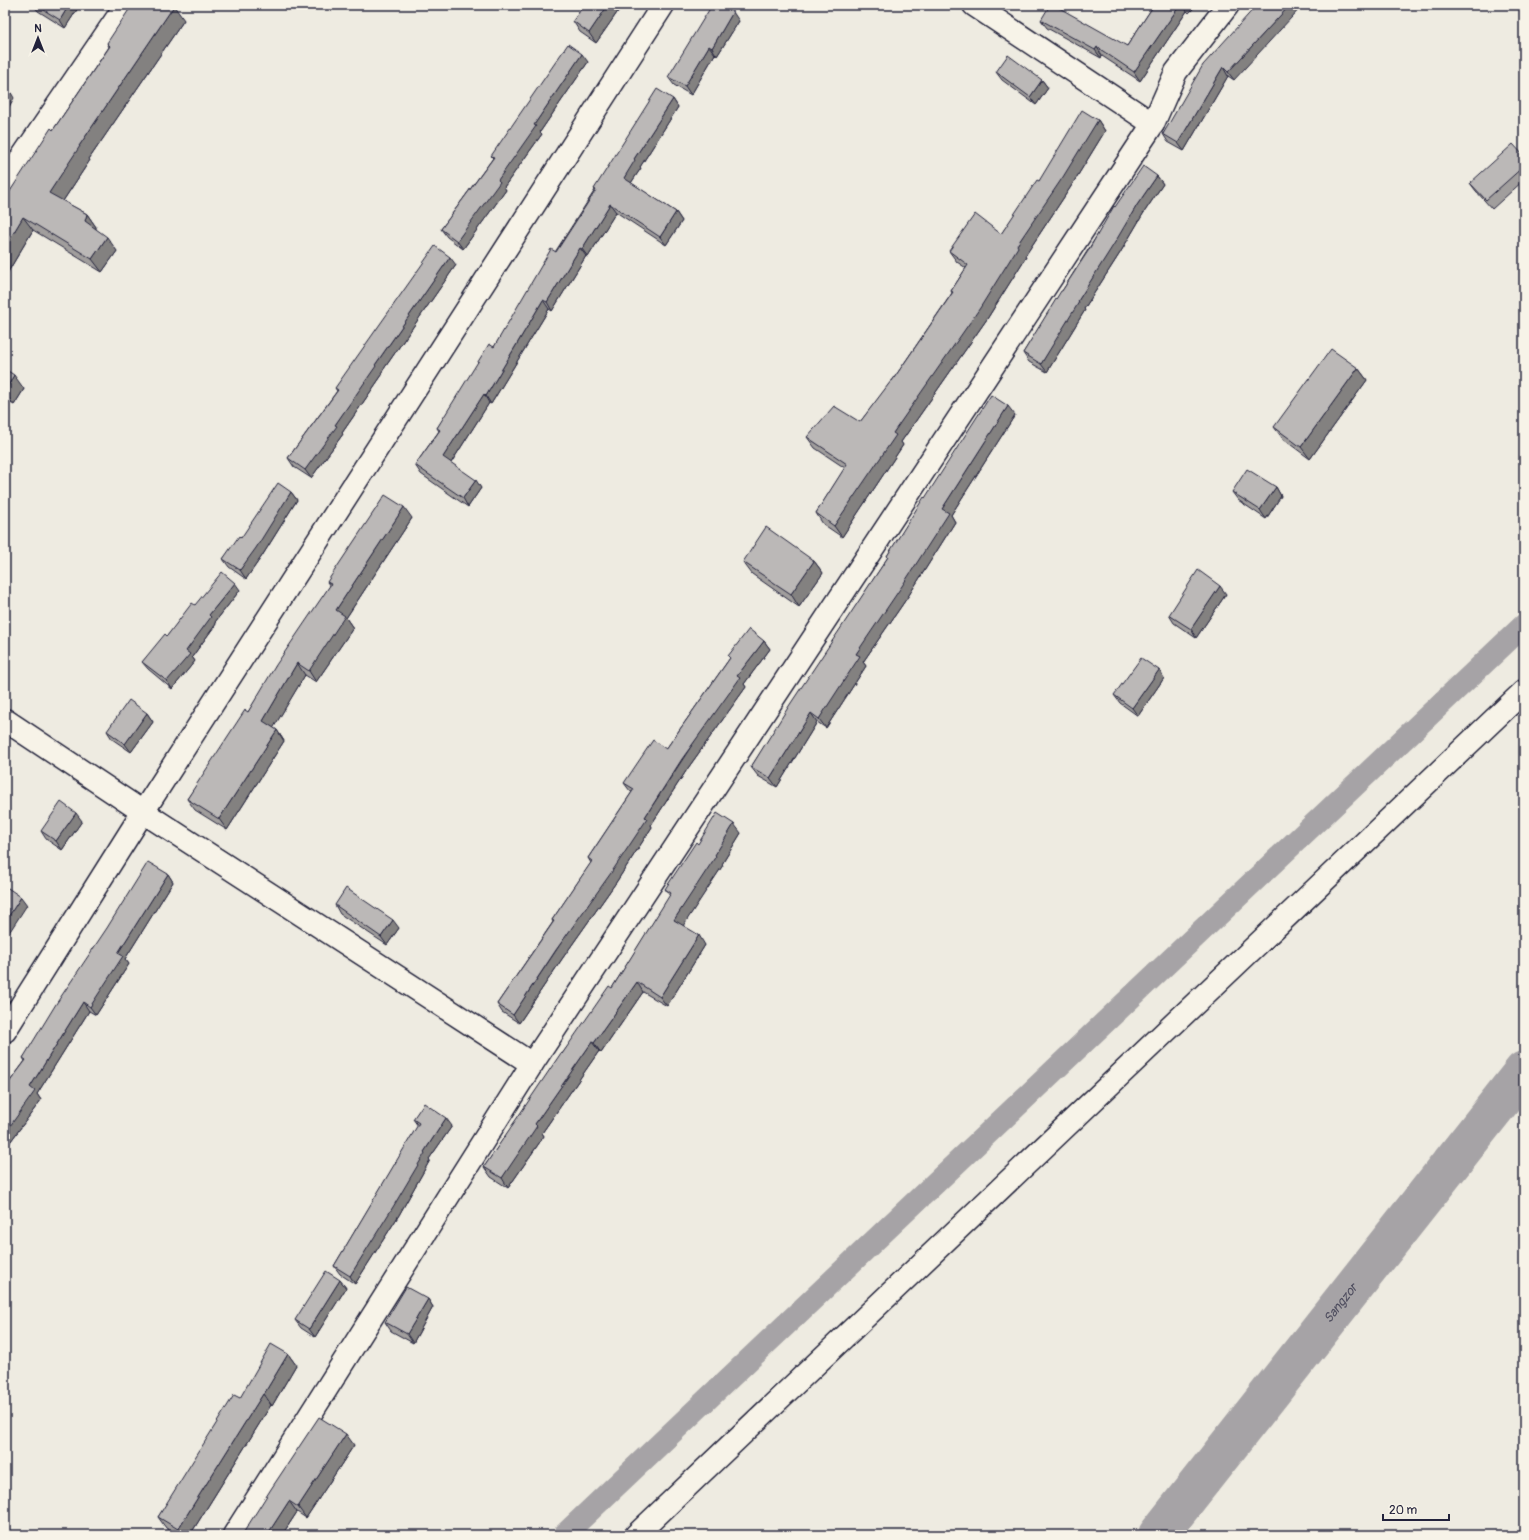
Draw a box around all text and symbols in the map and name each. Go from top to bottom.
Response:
north arrow [18,18,58,58]
text: N [34,22,42,35]
water label: Sangzor [1320,1279,1363,1326]
scale bar [1383,1496,1449,1522]
text: 20 m [1389,1503,1418,1518]

